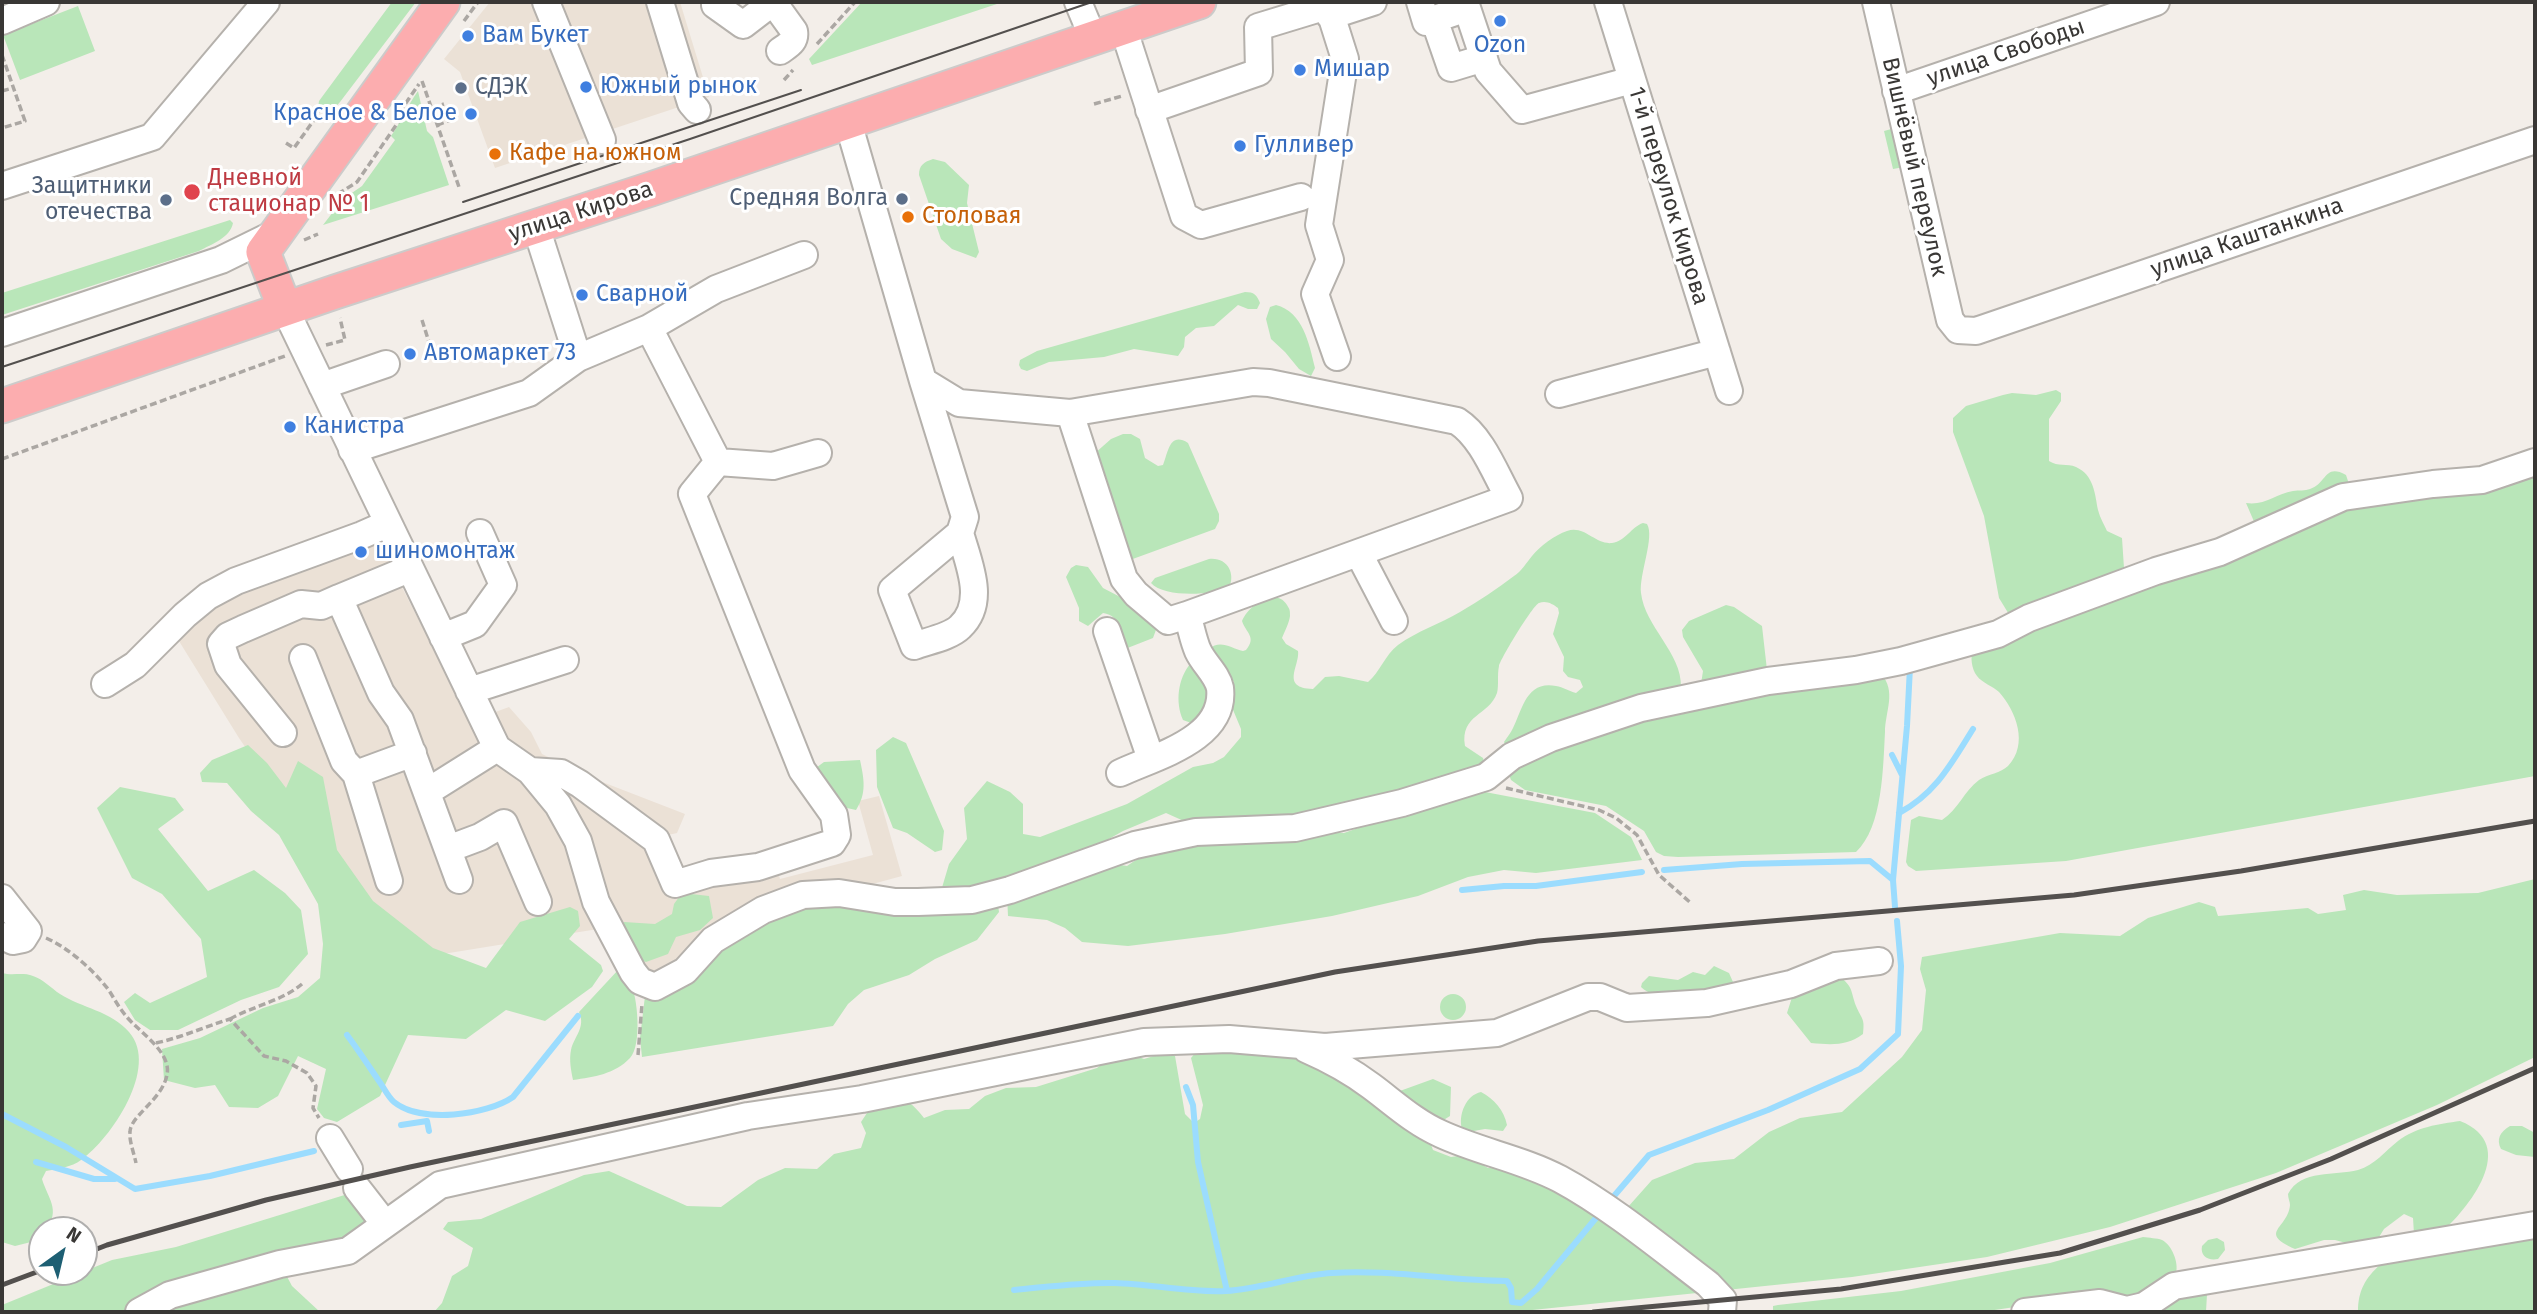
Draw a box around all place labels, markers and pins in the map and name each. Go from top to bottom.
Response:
marker: Ozon [1492,13,1508,29]
place label: Вам Букет [482,22,589,50]
marker: Вам Букет [460,28,476,44]
place label: Ozon [1474,32,1526,60]
place label: Мишар [1314,56,1390,84]
marker: Мишар [1292,62,1308,78]
place label: Южный рынок [600,73,757,101]
place label: СДЭК [475,74,528,102]
marker: Южный рынок [578,79,594,95]
marker: СДЭК [453,80,469,96]
place label: Красное & Белое [273,100,457,128]
marker: Красное & Белое [463,106,479,122]
place label: Гулливер [1254,132,1354,160]
marker: Гулливер [1232,138,1248,154]
place label: Кафе на южном [509,140,681,168]
marker: Кафе на южном [487,146,503,162]
place label: Дневной стационар № 1 [208,165,369,219]
place label: Защитники отечества [32,173,152,227]
marker: Дневной стационар № 1 [182,182,202,202]
place label: Средняя Волга [729,185,888,213]
marker: Средняя Волга [894,191,910,207]
marker: Защитники отечества [158,192,174,208]
place label: Столовая [922,203,1021,231]
marker: Столовая [900,209,916,225]
place label: Сварной [596,281,688,309]
marker: Сварной [574,287,590,303]
place label: Автомаркет 73 [424,340,576,368]
marker: Автомаркет 73 [402,346,418,362]
place label: Канистра [304,413,405,441]
marker: Канистра [282,419,298,435]
place label: шиномонтаж [375,538,515,566]
marker: шиномонтаж [353,544,369,560]

